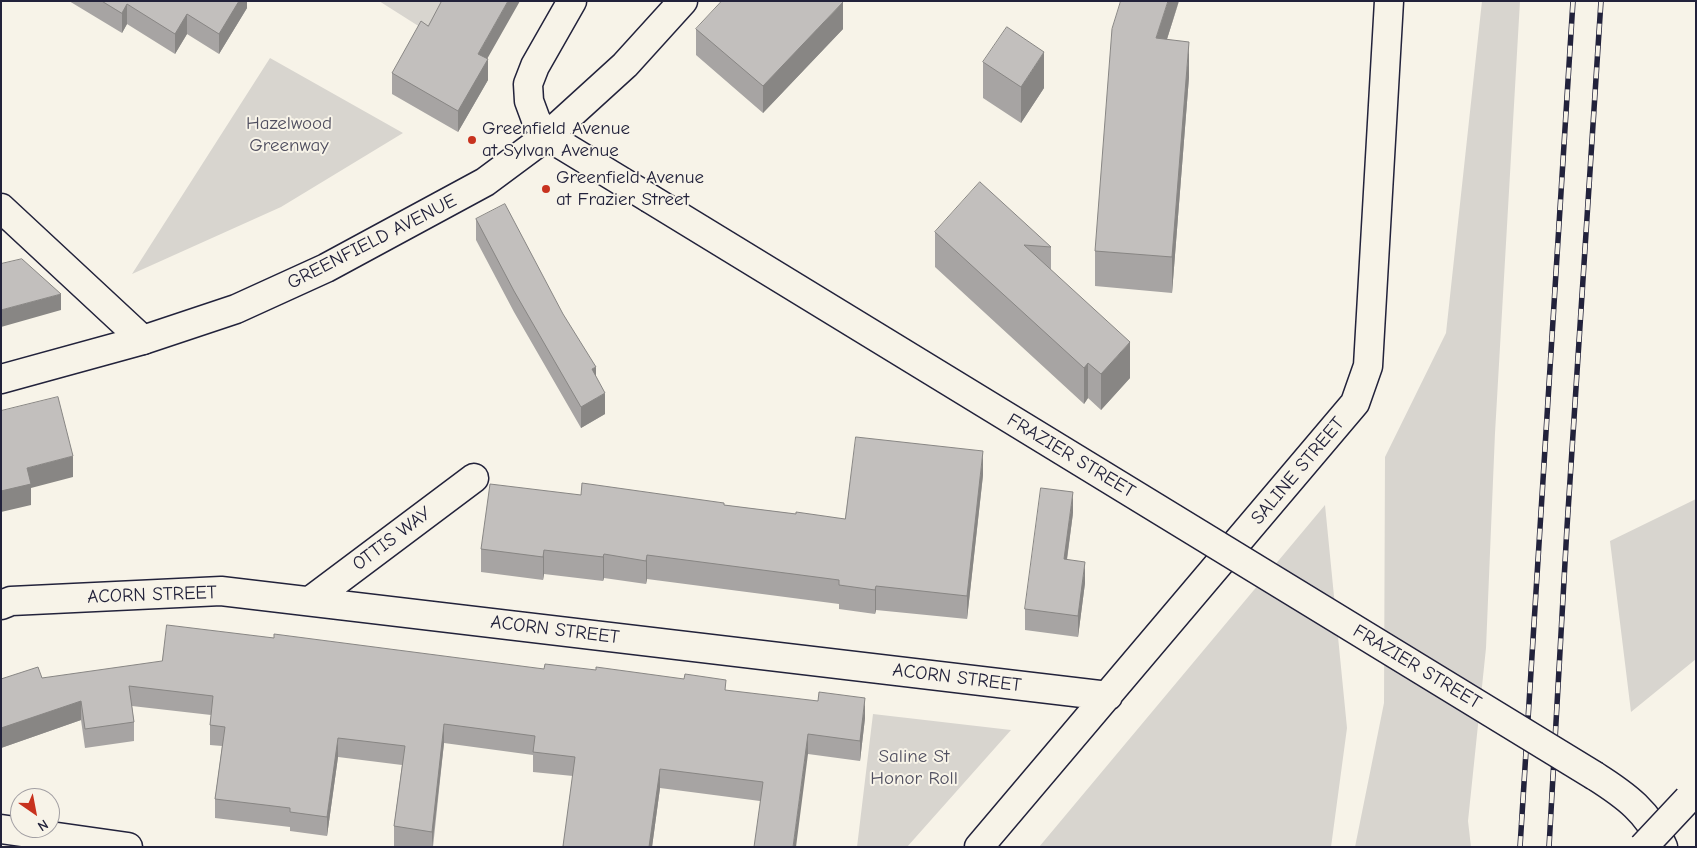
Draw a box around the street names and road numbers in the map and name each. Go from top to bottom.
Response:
street label: GREENFIELD AVENUE [284,189,460,295]
street label: FRAZIER STREET [1003,409,1139,503]
street label: SALINE STREET [1246,413,1350,529]
street label: OTTIS WAY [348,502,436,576]
street label: ACORN STREET [87,581,217,609]
street label: ACORN STREET [489,611,621,649]
street label: FRAZIER STREET [1349,620,1485,714]
street label: ACORN STREET [891,659,1023,697]

